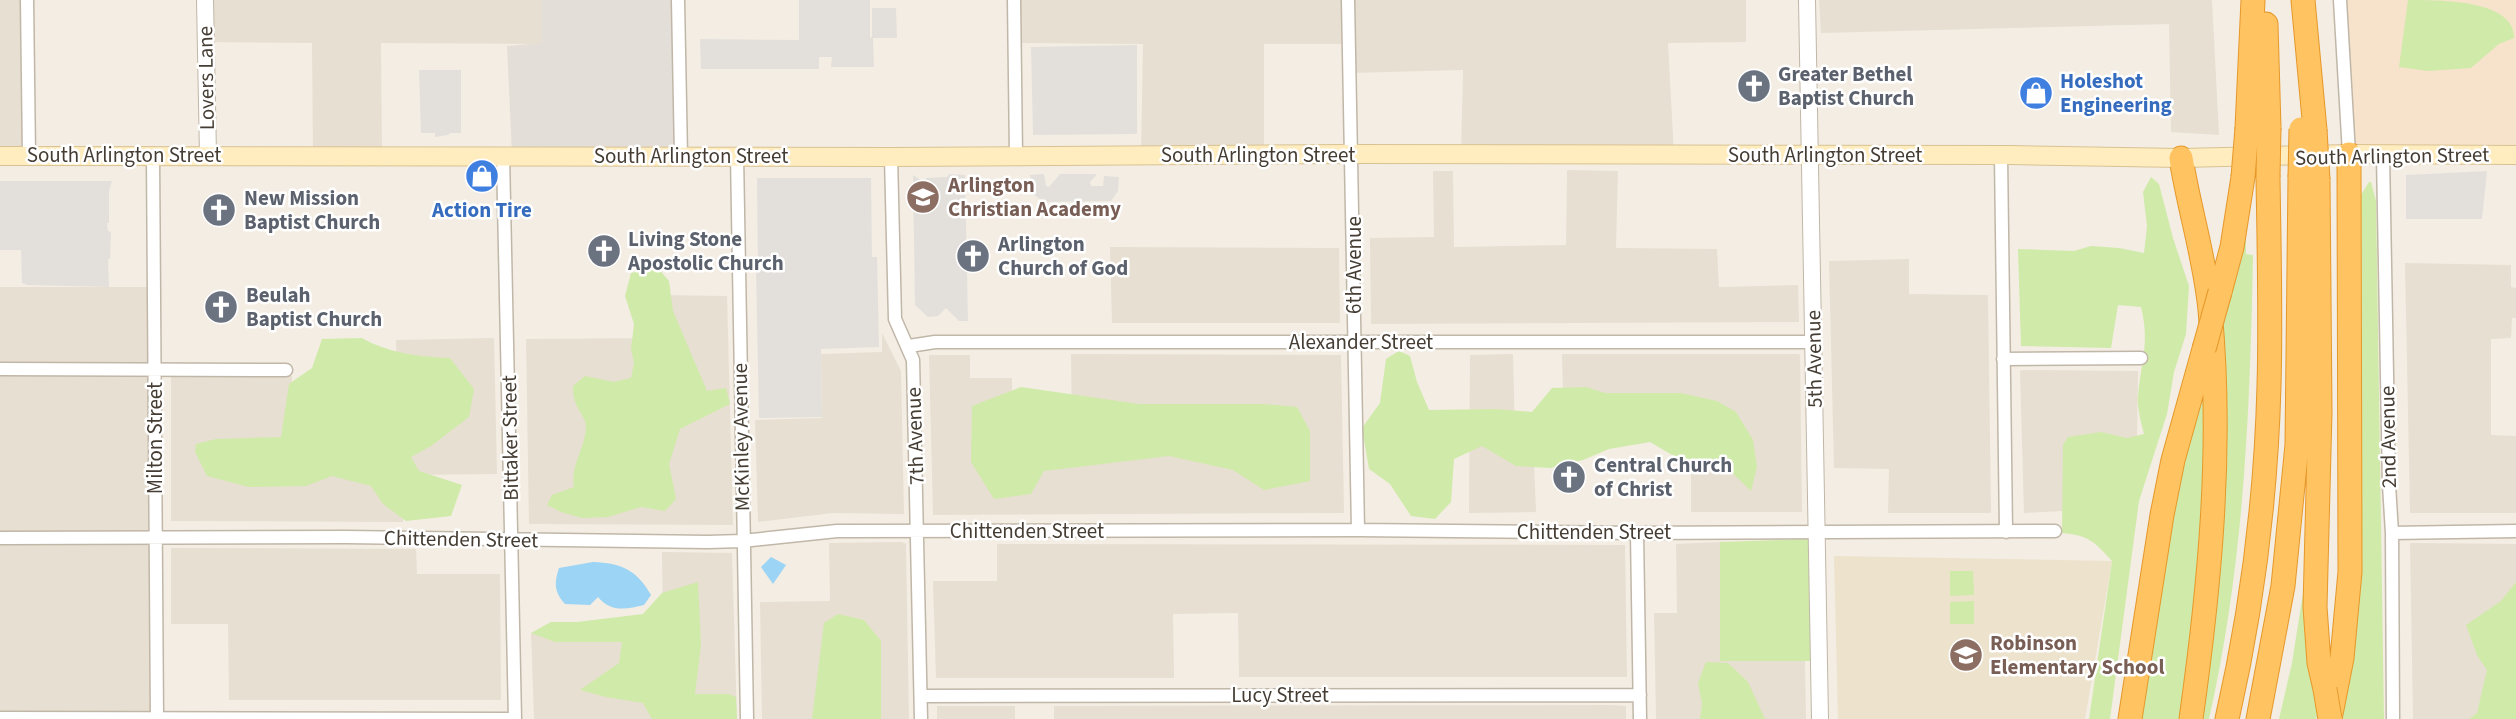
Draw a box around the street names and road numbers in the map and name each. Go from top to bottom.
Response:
street label: Lovers Lane [190,26,222,130]
street label: South Arlington Street [2294,139,2490,173]
street label: South Arlington Street [27,140,221,170]
street label: South Arlington Street [1161,140,1355,170]
street label: South Arlington Street [1728,140,1922,170]
street label: South Arlington Street [594,141,788,171]
street label: 6th Avenue [1339,216,1369,314]
street label: 5th Avenue [1798,310,1830,408]
street label: Alexander Street [1289,327,1433,357]
street label: McKinley Avenue [725,363,757,511]
street label: Bittaker Street [494,375,526,501]
street label: Milton Street [140,382,170,494]
street label: 2nd Avenue [2372,385,2404,489]
street label: 7th Avenue [898,387,932,485]
street label: Chittenden Street [950,516,1104,546]
street label: Chittenden Street [1517,517,1671,547]
street label: Chittenden Street [384,523,538,555]
street label: Lucy Street [1231,680,1329,710]

